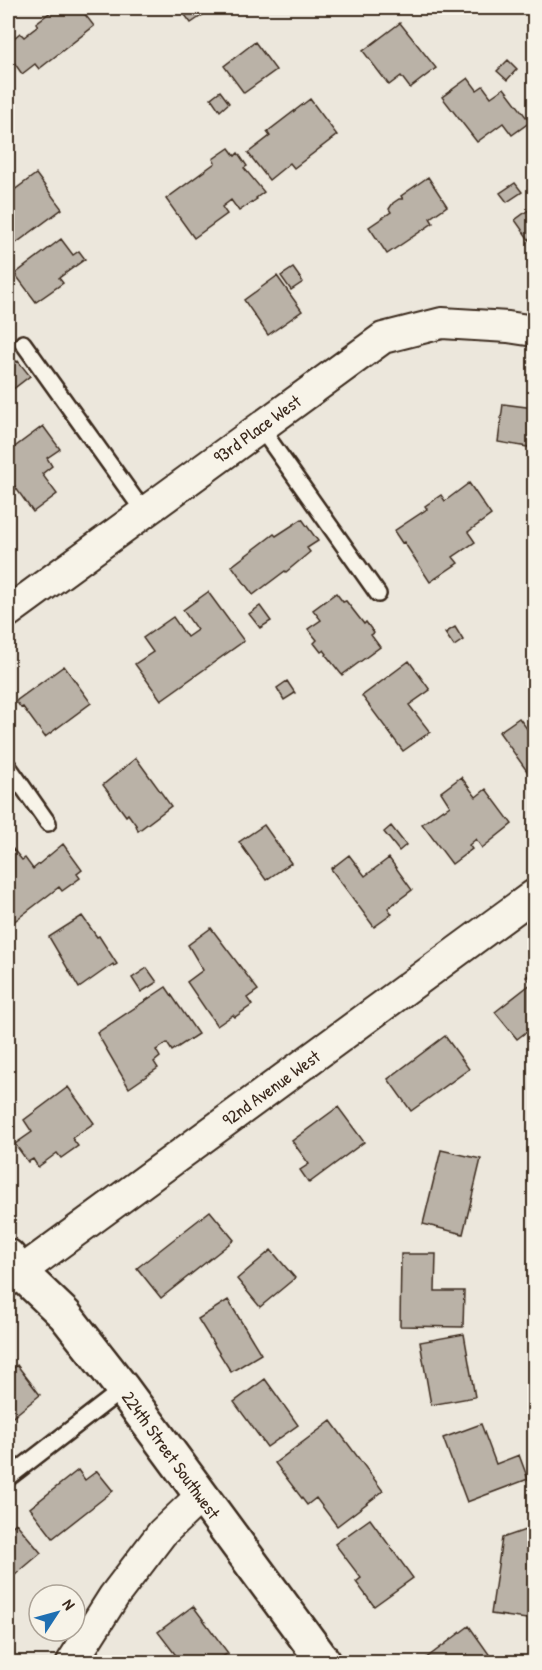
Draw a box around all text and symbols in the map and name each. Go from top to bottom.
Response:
street label: 93rd Place West [208,388,307,469]
street label: 92nd Avenue West [217,1043,326,1132]
street label: 224th Street Southwest [116,1386,226,1525]
north arrow [27,1583,87,1643]
text: N [58,1594,81,1614]

